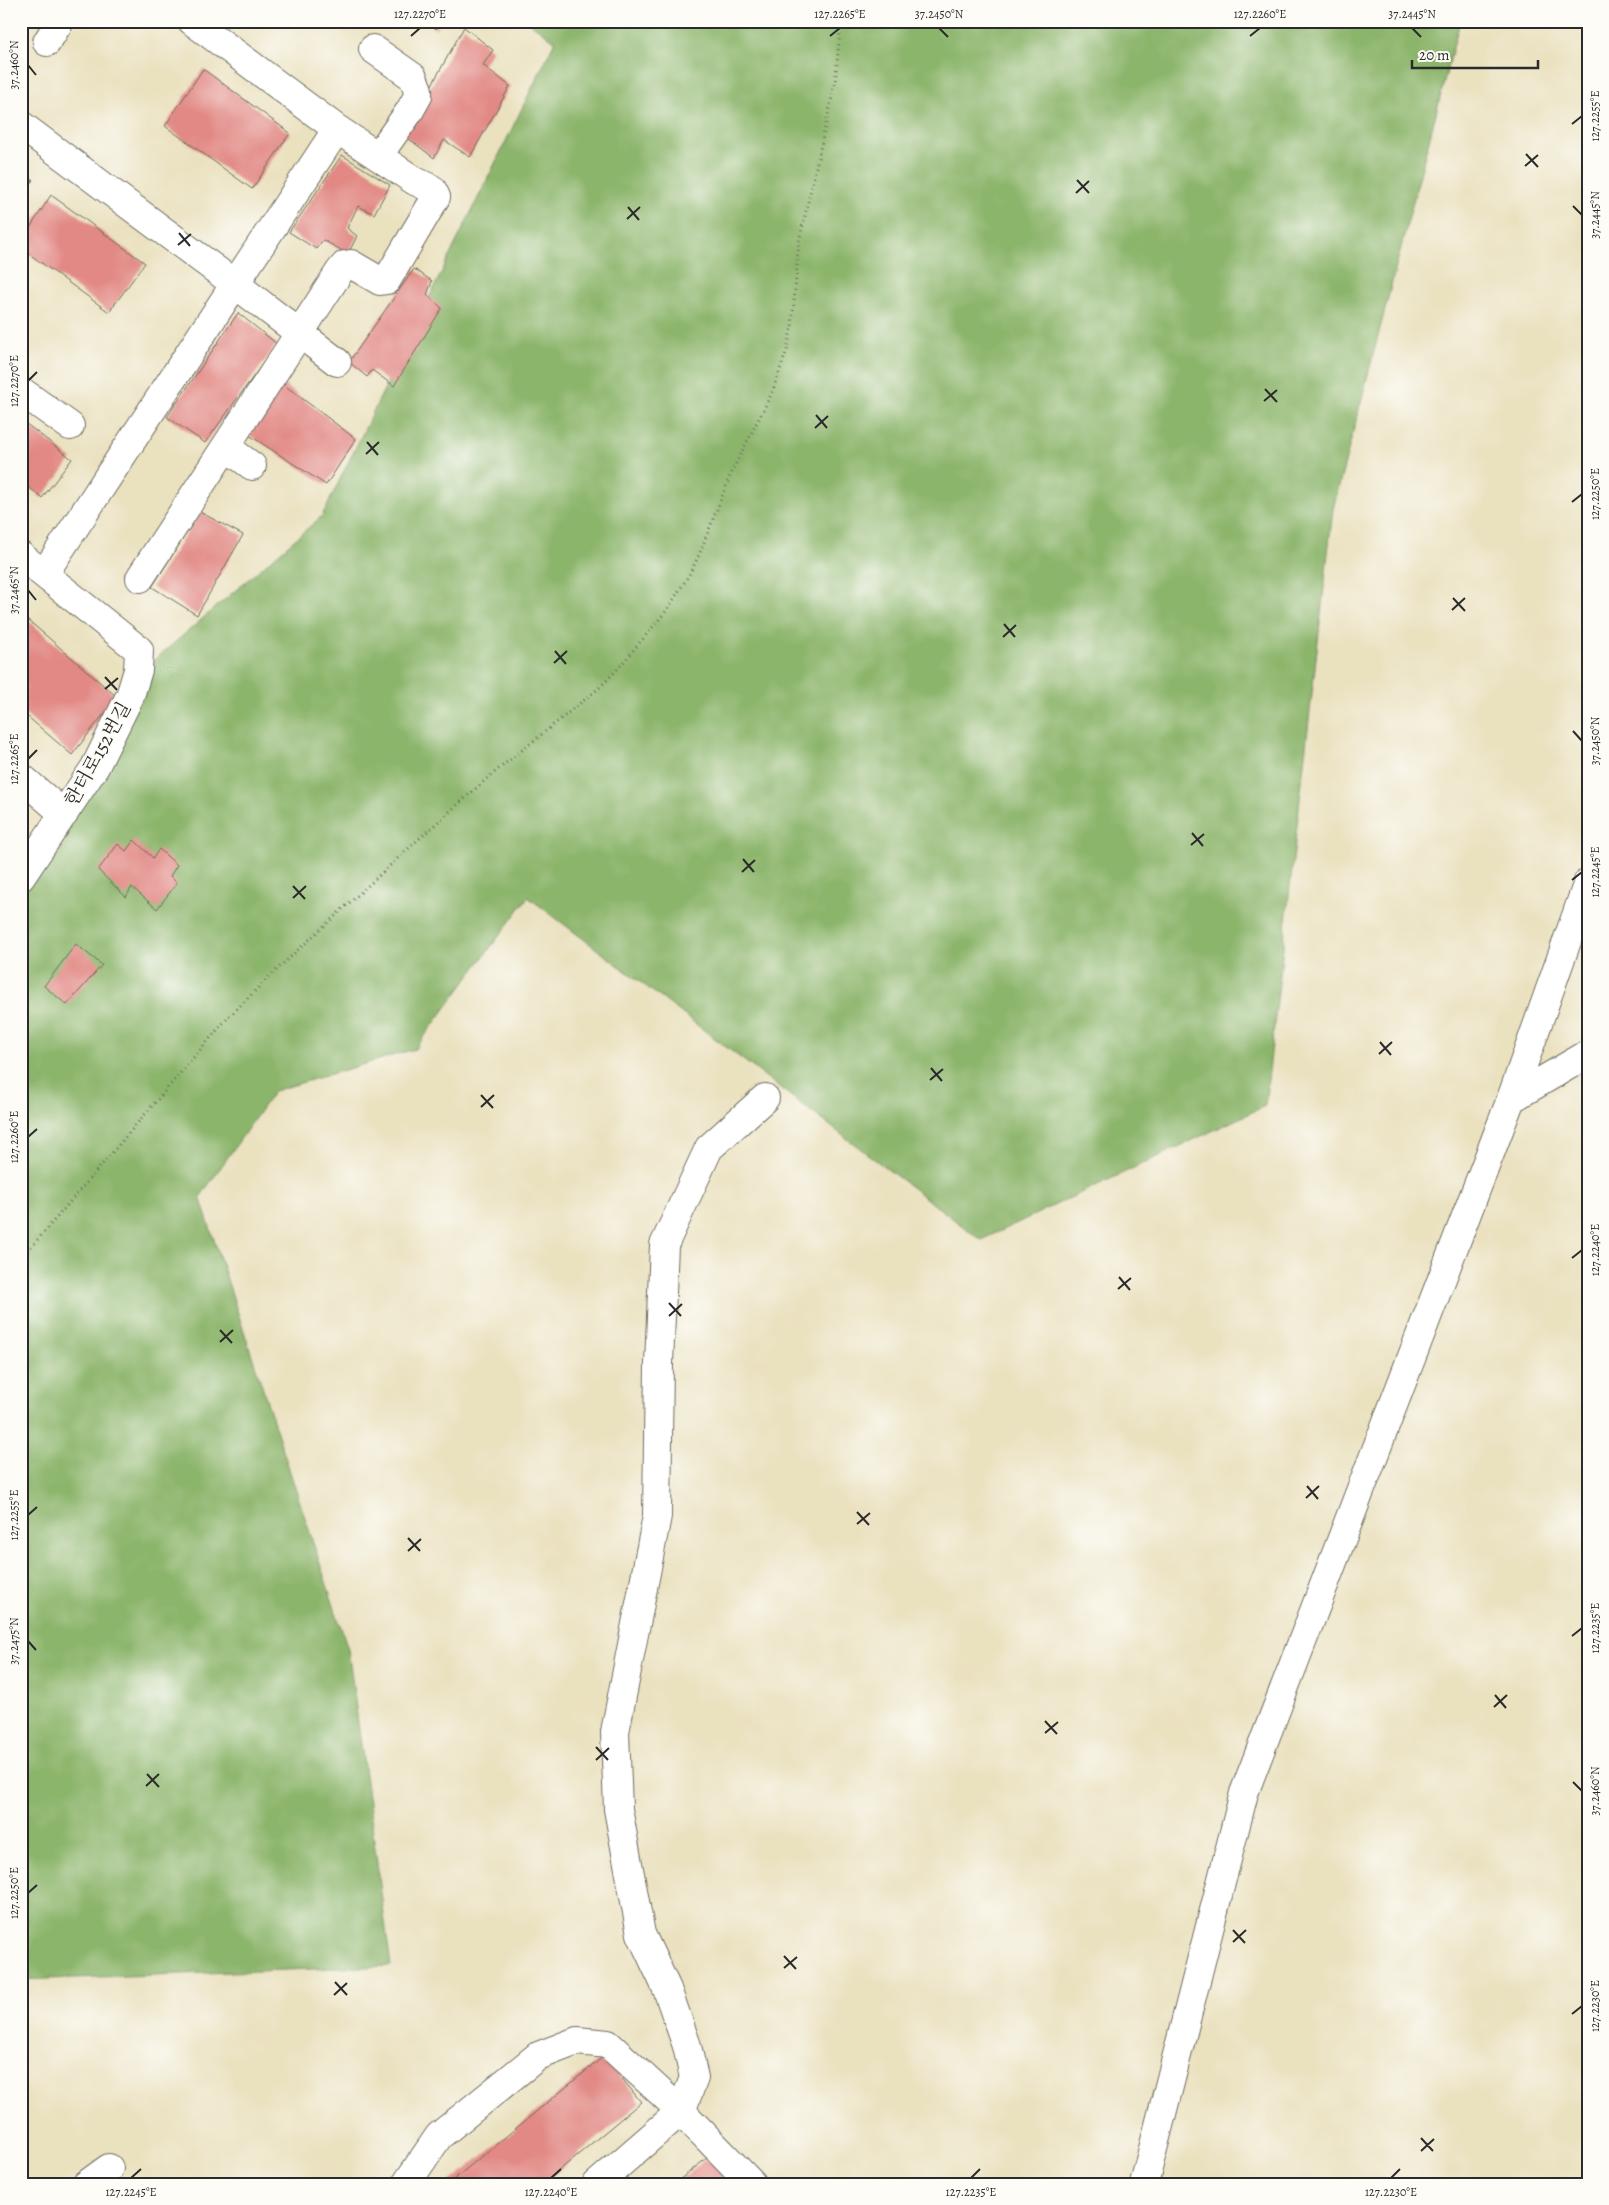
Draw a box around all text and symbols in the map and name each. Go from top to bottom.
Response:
text: 127.2270°E [394,6,446,22]
text: 127.2265°E [814,6,866,22]
text: 37.2450°N [915,6,964,22]
text: 127.2260°E [1234,6,1286,22]
text: 37.2445°N [1388,6,1436,22]
scale bar [1412,38,1538,70]
text: 37.2460°N [6,40,22,90]
text: 20 m [1419,45,1450,65]
text: 127.2255°E [1587,91,1603,141]
text: 37.2445°N [1587,191,1603,239]
text: 127.2270°E [6,355,22,407]
text: 127.2250°E [1587,468,1603,520]
text: 37.2465°N [6,566,22,614]
street label: 한터로152번길 [59,697,137,811]
text: 37.2450°N [1587,716,1603,765]
text: 127.2265°E [6,733,22,785]
text: 127.2245°E [1587,846,1603,898]
text: 127.2260°E [6,1111,22,1163]
text: 127.2240°E [1587,1224,1603,1276]
text: 127.2255°E [6,1490,22,1540]
text: 127.2235°E [1587,1603,1603,1653]
text: 37.2475°N [6,1617,22,1665]
text: 37.2460°N [1587,1766,1603,1816]
text: 127.2250°E [6,1867,22,1919]
text: 127.2230°E [1587,1980,1603,2032]
text: 127.2245°E [105,2184,157,2200]
text: 127.2240°E [525,2184,577,2200]
text: 127.2235°E [946,2184,996,2200]
text: 127.2230°E [1365,2184,1417,2200]

